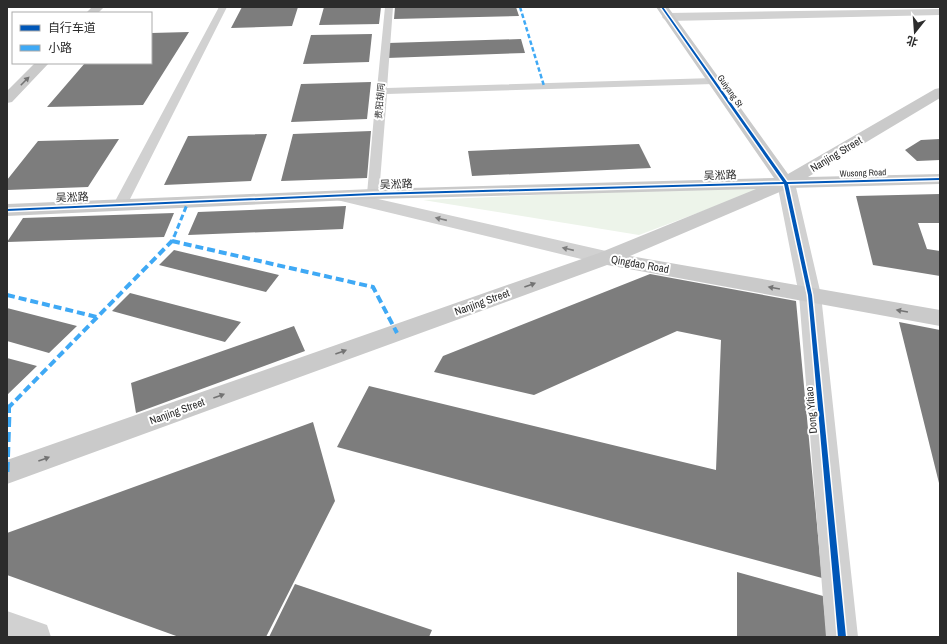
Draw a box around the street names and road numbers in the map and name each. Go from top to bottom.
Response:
street label: Guiyang St [714,72,746,110]
street label: 贵阳胡同 [372,83,388,119]
street label: Nanjing Street [808,133,865,175]
street label: Wusong Road [839,166,887,180]
street label: 吴淞路 [703,167,737,183]
street label: 吴淞路 [379,176,413,192]
street label: 吴淞路 [55,189,89,205]
street label: Qingdao Road [610,252,670,276]
street label: Nanjing Street [453,285,512,318]
street label: Dong Yitiao [802,386,820,434]
street label: Nanjing Street [148,394,207,427]

